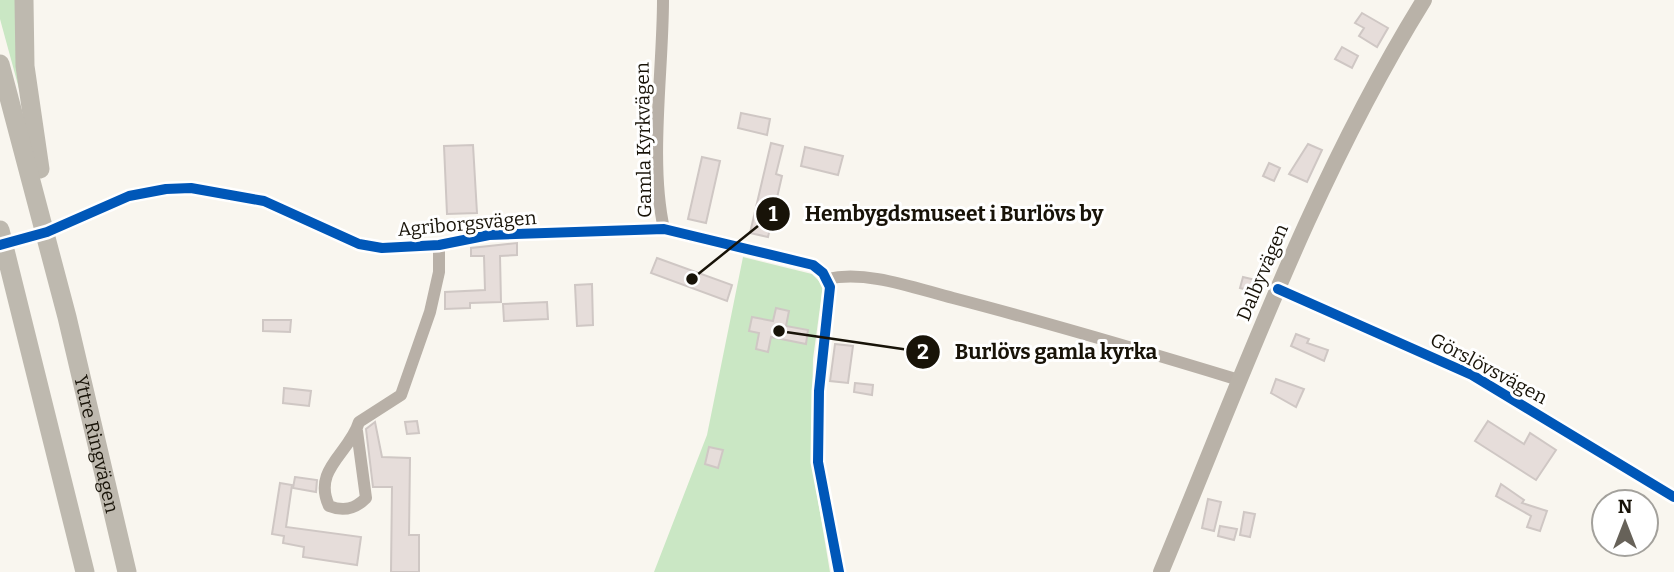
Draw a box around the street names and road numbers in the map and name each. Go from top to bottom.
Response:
street label: Gamla Kyrkvägen [631,62,656,218]
street label: Agriborgsvägen [397,206,537,241]
street label: Dalbyvägen [1232,220,1293,324]
street label: Görslövsvägen [1426,328,1551,409]
street label: Yttre Ringvägen [69,373,124,515]

